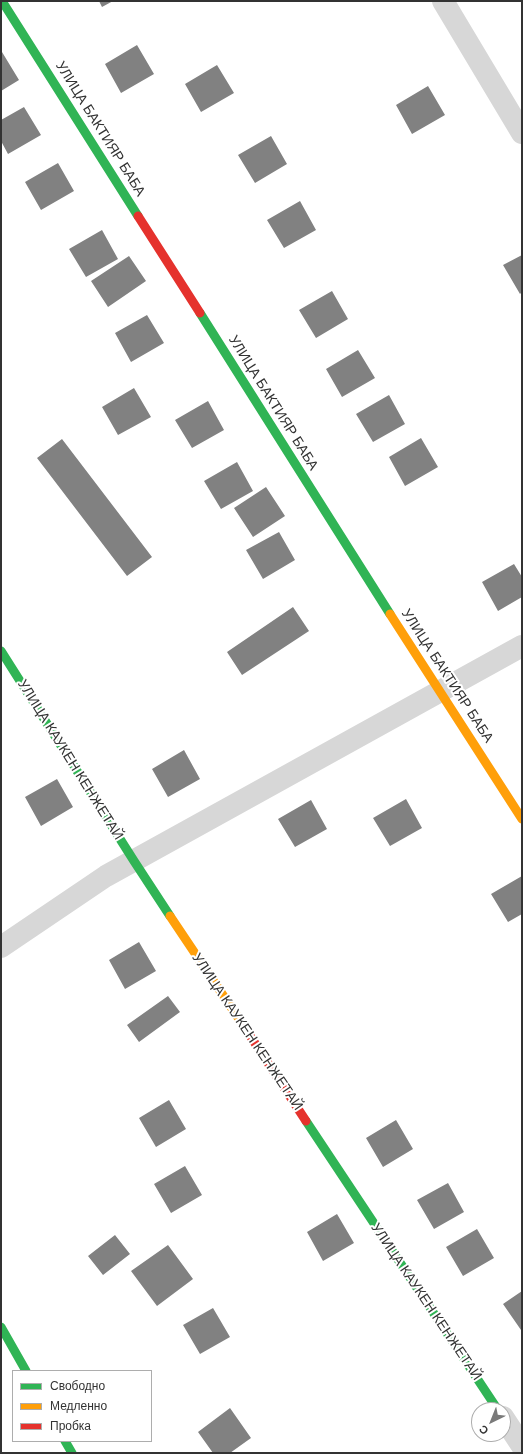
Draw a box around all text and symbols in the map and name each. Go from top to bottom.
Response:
street label: УЛИЦА БАКТИЯР БАБА [52,58,148,200]
street label: УЛИЦА БАКТИЯР БАБА [225,332,321,474]
street label: УЛИЦА БАКТИЯР БАБА [397,606,497,746]
street label: УЛИЦА КАУКЕН КЕНЖЕТАЙ [14,677,126,843]
street label: УЛИЦА КАУКЕН КЕНЖЕТАЙ [188,950,306,1114]
street label: УЛИЦА КАУКЕН КЕНЖЕТАЙ [367,1220,485,1384]
legend [12,1370,152,1442]
text: Свободно [50,1379,105,1393]
text: Медленно [50,1399,107,1413]
north arrow [471,1402,511,1442]
text: Пробка [50,1419,91,1433]
text: С [477,1423,491,1437]

